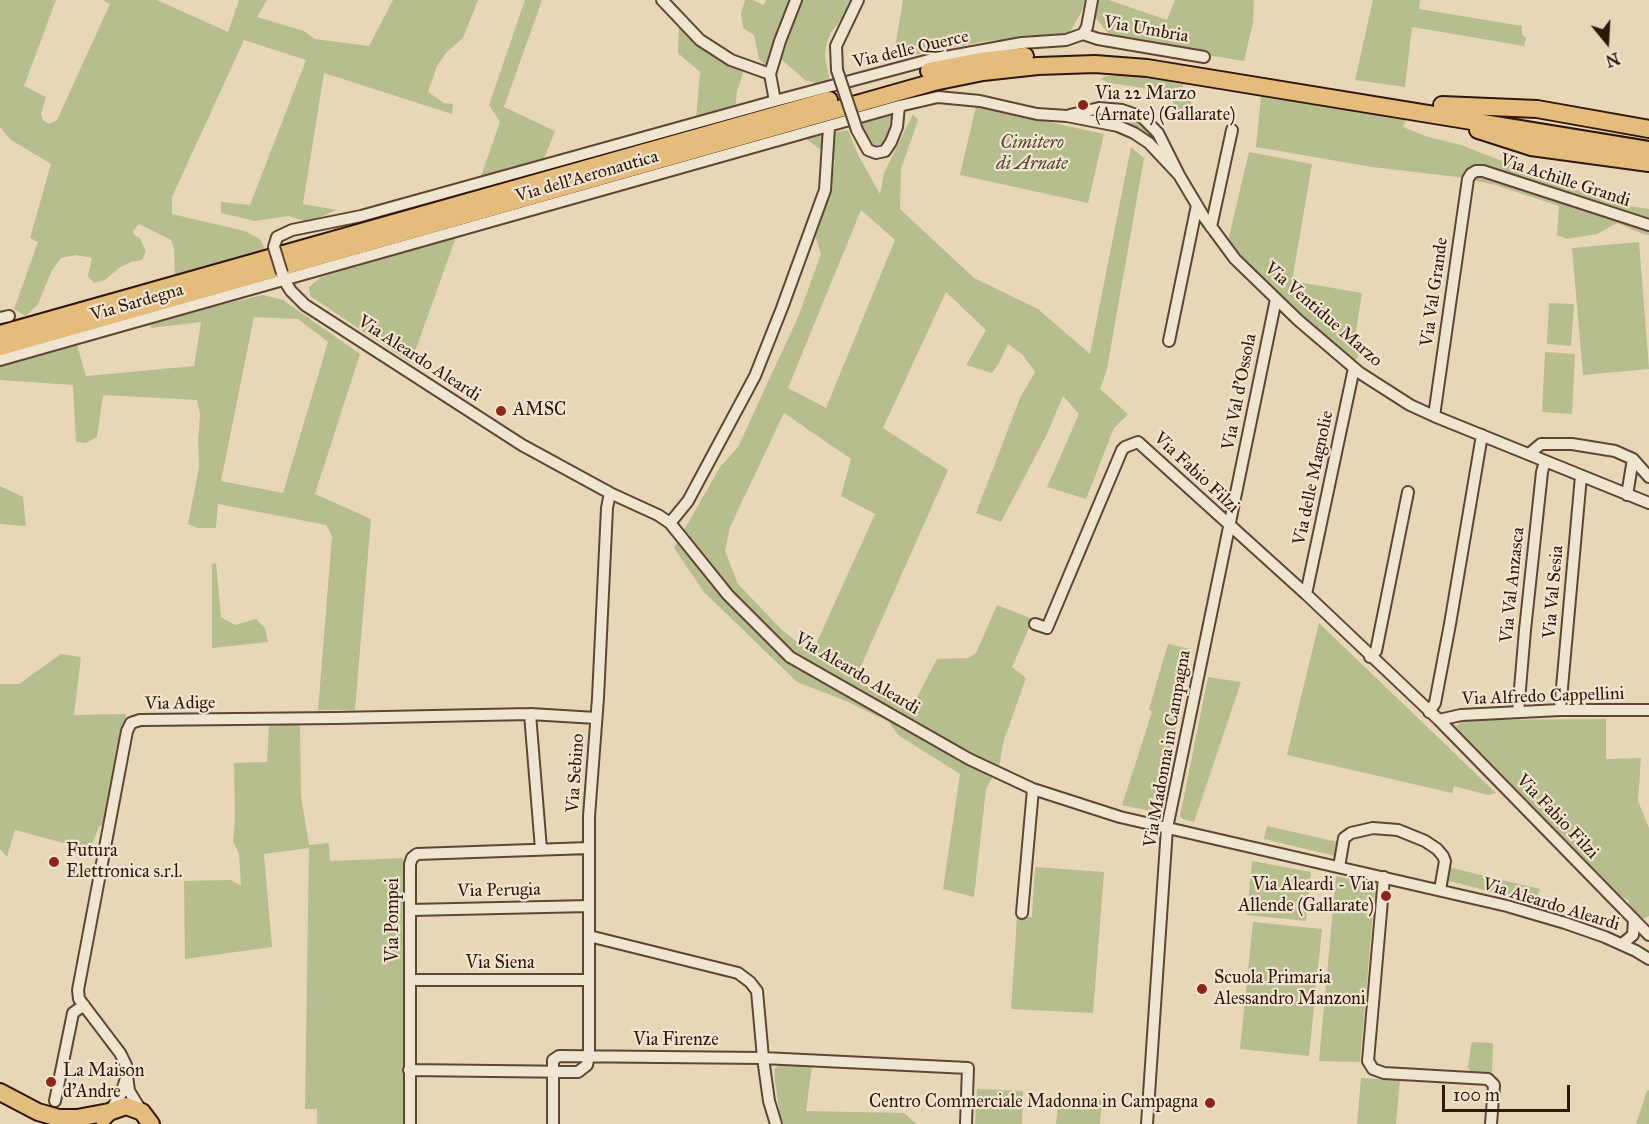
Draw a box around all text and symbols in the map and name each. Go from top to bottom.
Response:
street label: Via Umbria [1102,12,1190,48]
north arrow [1577,12,1637,72]
street label: Via delle Querce [851,26,971,74]
text: N [1603,48,1622,71]
place label: Via 22 Marzo (Arnate) (Gallarate) [1095,84,1235,127]
marker: Via 22 Marzo (Arnate) (Gallarate) [1076,98,1090,112]
park label: Cimitero di Arnate [996,133,1068,176]
street label: Via dell'Aeronautica [513,146,661,208]
street label: Via Achille Grandi [1497,150,1633,212]
street label: Via Val Grande [1417,236,1453,348]
street label: Via Ventidue Marzo [1260,258,1386,372]
street label: Via Sardegna [88,279,186,327]
street label: Via Aleardo Aleardi [353,311,485,407]
street label: Via Val d'Ossola [1218,332,1262,452]
place label: AMSC [513,400,566,422]
marker: AMSC [494,404,508,418]
street label: Via delle Magnolie [1289,409,1339,547]
street label: Via Fabio Filzi [1149,428,1243,518]
street label: Via Val Anzasca [1496,526,1530,644]
street label: Via Val Sesia [1539,545,1569,639]
street label: Via Aleardo Aleardi [790,628,924,720]
street label: Via Madonna in Campagna [1140,649,1196,849]
street label: Via Alfredo Cappellini [1461,683,1625,711]
street label: Via Adige [144,693,216,715]
street label: Via Sebino [562,733,590,813]
street label: Via Fabio Filzi [1511,770,1603,864]
place label: Futura Elettronica s.r.l. [66,841,183,884]
marker: Futura Elettronica s.r.l. [47,855,61,869]
street label: Via Aleardo Aleardi [1480,874,1622,936]
place label: Via Aleardi - Via Allende (Gallarate) [1238,875,1374,918]
street label: Via Pompei [383,878,405,962]
street label: Via Perugia [457,879,541,903]
marker: Via Aleardi - Via Allende (Gallarate) [1379,889,1393,903]
street label: Via Siena [466,953,534,975]
place label: Scuola Primaria Alessandro Manzoni [1214,968,1366,1010]
marker: Scuola Primaria Alessandro Manzoni [1195,982,1209,996]
street label: Via Firenze [633,1030,719,1052]
place label: La Maison d'Andre [63,1061,144,1104]
scale bar [1445,1073,1572,1111]
marker: La Maison d'Andre [44,1075,58,1089]
text: 100 m [1453,1084,1500,1106]
place label: Centro Commerciale Madonna in Campagna [869,1092,1198,1114]
marker: Centro Commerciale Madonna in Campagna [1203,1096,1217,1110]

